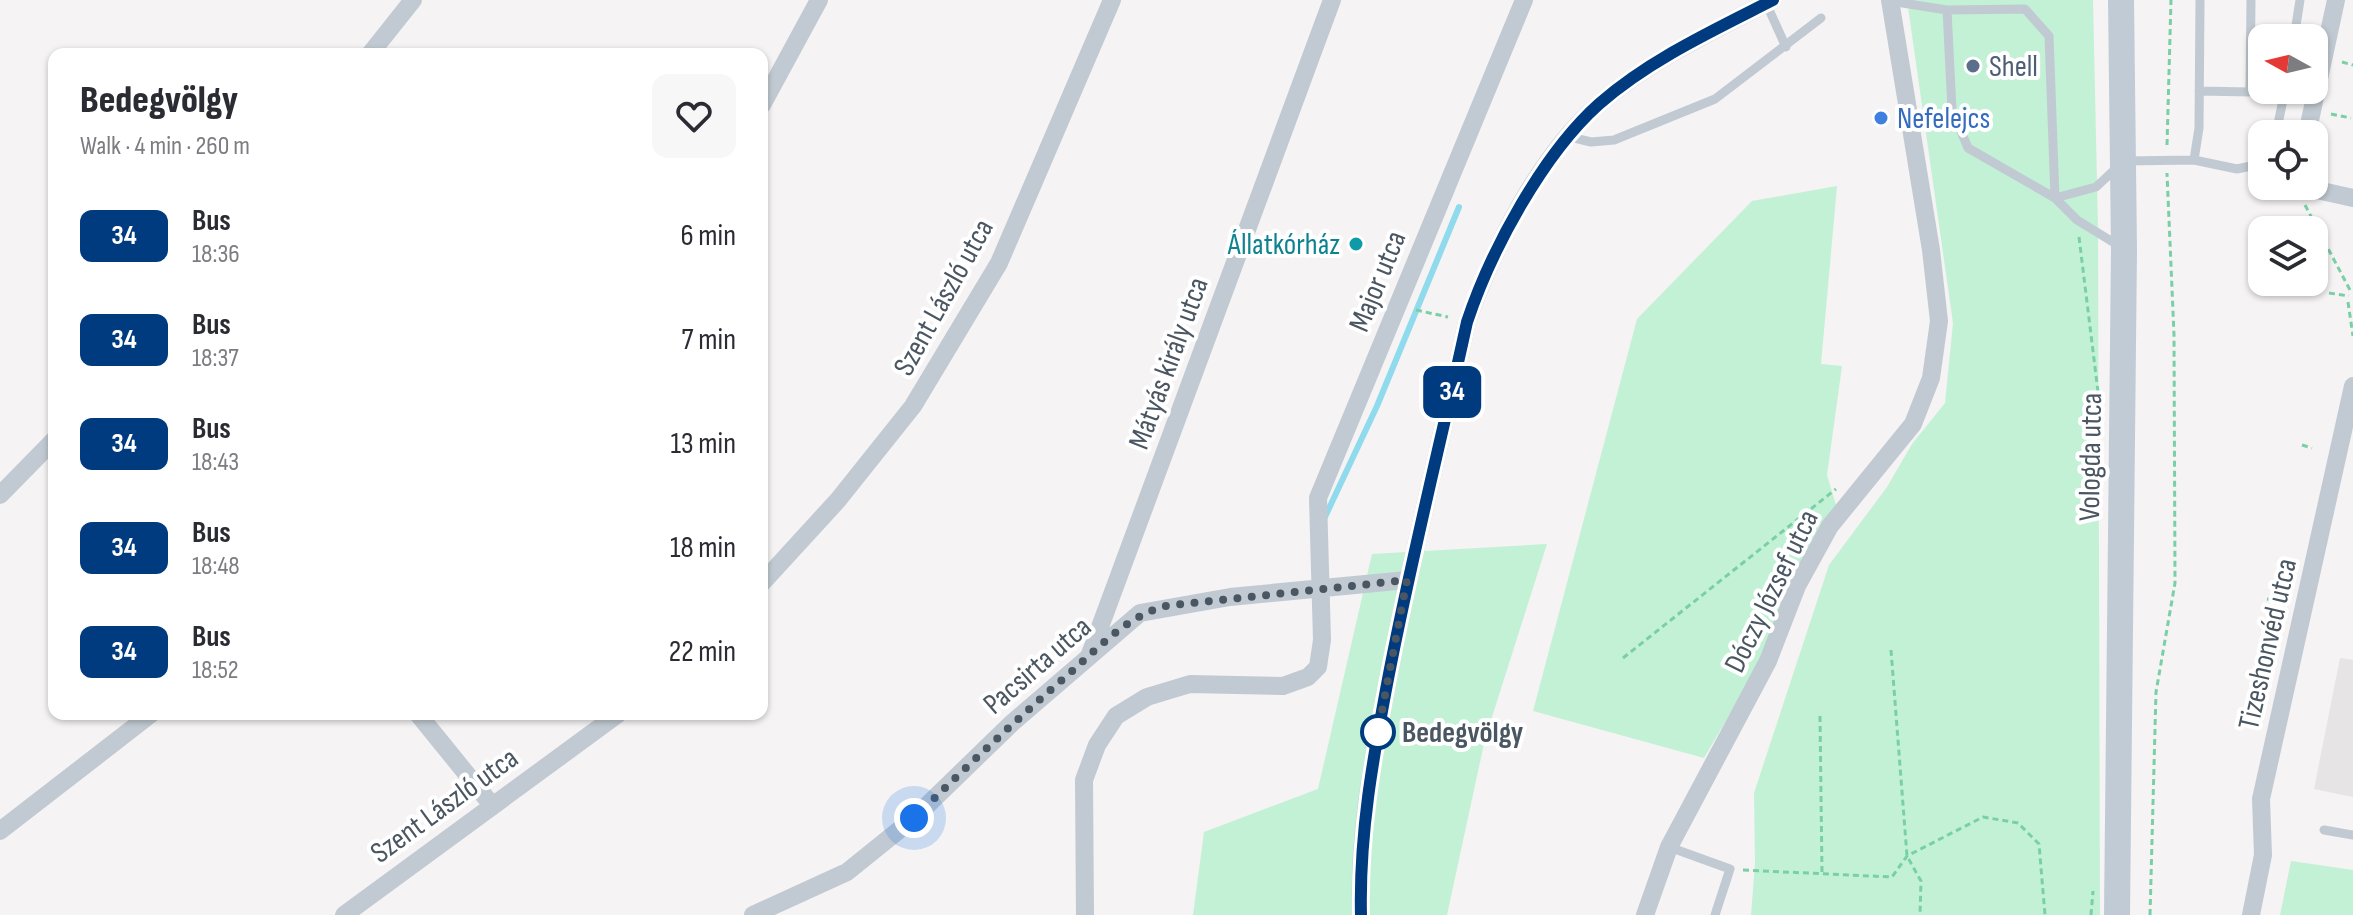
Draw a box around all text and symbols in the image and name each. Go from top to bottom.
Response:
north arrow [2248,24,2328,104]
map controls [2248,24,2328,296]
place label: Shell [1989,49,2038,85]
marker: Shell [1964,57,1982,75]
button: heart [652,74,736,158]
text: Bedegvölgy [80,78,238,123]
place label: Nefelejcs [1897,101,1990,137]
marker: Nefelejcs [1872,109,1890,127]
button: locate [2248,120,2328,200]
text: Walk · 4 min · 260 m [80,131,250,162]
text: Bus [192,203,231,239]
street label: Szent László utca [886,213,1002,382]
button: layers [2248,216,2328,296]
text: 6 min [680,218,736,254]
text: 34 [111,219,137,252]
street label: Major utca [1342,226,1414,337]
place label: Állatkórház [1227,227,1340,263]
marker: Állatkórház [1347,235,1365,253]
text: 18:36 [192,239,240,270]
street label: Mátyás király utca [1121,273,1217,454]
text: Bus [192,307,231,343]
text: 7 min [682,322,736,358]
text: 34 [111,323,137,356]
text: 18:37 [192,343,239,374]
line badge: 34 [1416,366,1488,418]
text: 34 [1439,375,1465,408]
street label: Vologda utca [2072,393,2110,521]
text: Bus [192,411,231,447]
text: 13 min [670,426,736,462]
text: 34 [111,427,137,460]
text: 18:43 [192,447,239,478]
street label: Dóczy József utca [1717,504,1827,679]
text: Bus [192,515,231,551]
text: 18 min [670,530,736,566]
text: 34 [111,531,137,564]
text: 18:48 [192,551,240,582]
street label: Tizeshonvéd utca [2231,555,2305,733]
street label: Pacsirta utca [976,609,1099,722]
text: Bus [192,619,231,655]
text: 22 min [669,634,736,670]
text: 34 [111,635,137,668]
text: 18:52 [192,655,239,686]
marker: Bedegvölgy [1361,715,1395,749]
place label: Bedegvölgy [1402,715,1524,751]
street label: Szent László utca [364,740,525,871]
your location [894,798,934,838]

